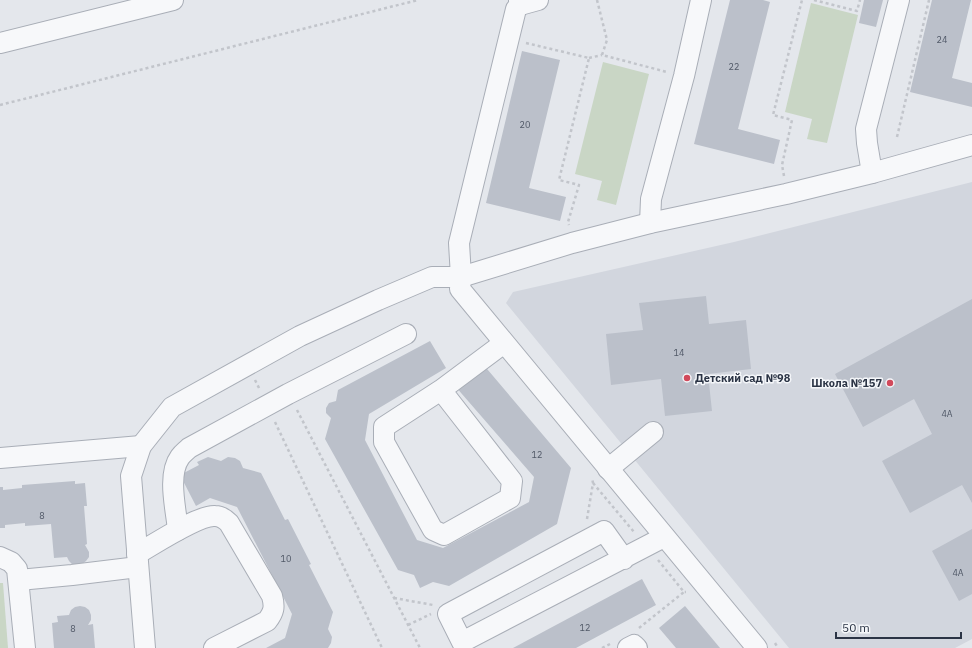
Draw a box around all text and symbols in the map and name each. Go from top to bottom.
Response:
house number: 24 [937,34,947,45]
house number: 22 [729,61,739,72]
house number: 20 [520,119,530,130]
house number: 14 [674,347,684,358]
place label: Детский сад №98 [695,371,791,385]
marker: Детский сад №98 [682,373,692,383]
place label: Школа №157 [811,376,882,390]
marker: Школа №157 [885,378,895,388]
house number: 4А [941,408,953,419]
house number: 12 [532,449,542,460]
house number: 8 [39,510,45,521]
house number: 10 [281,553,291,564]
house number: 4А [952,567,964,578]
scale bar [836,614,961,640]
text: 50 m [842,620,870,635]
house number: 12 [580,622,590,633]
house number: 8 [70,623,76,634]

